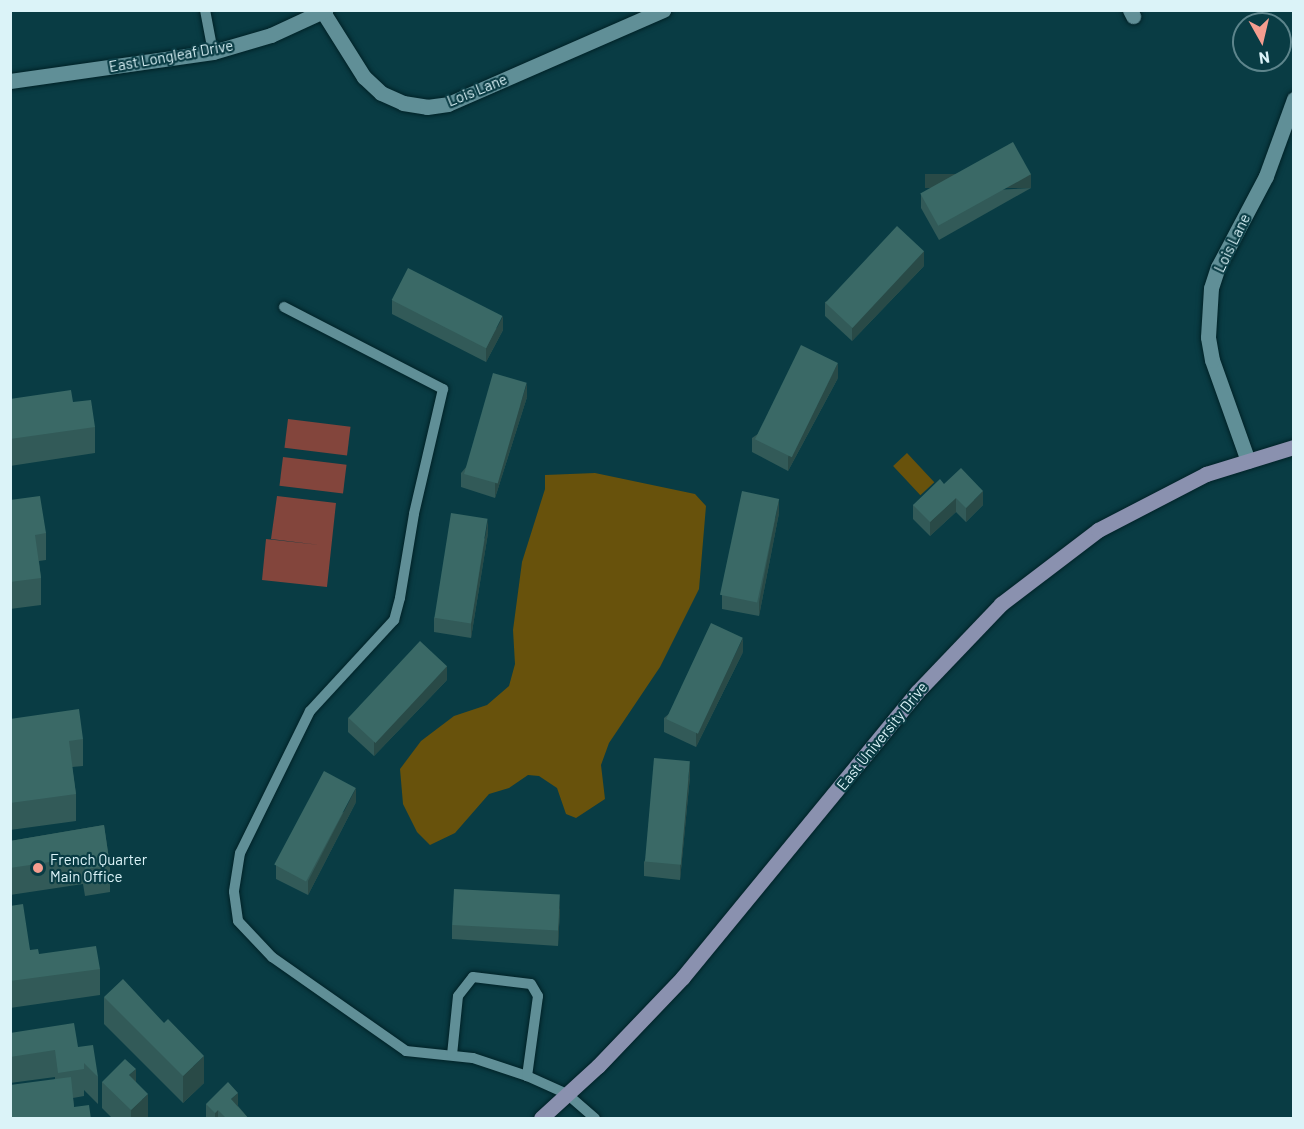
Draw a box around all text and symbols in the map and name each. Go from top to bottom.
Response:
north arrow [1232,12,1292,72]
street label: East Longleaf Drive [107,36,235,76]
text: N [1258,48,1271,68]
street label: Lois Lane [444,70,510,110]
street label: Lois Lane [1210,211,1254,275]
street label: East University Drive [833,678,931,794]
place label: French Quarter Main Office [50,850,147,885]
marker: French Quarter Main Office [31,861,45,875]

